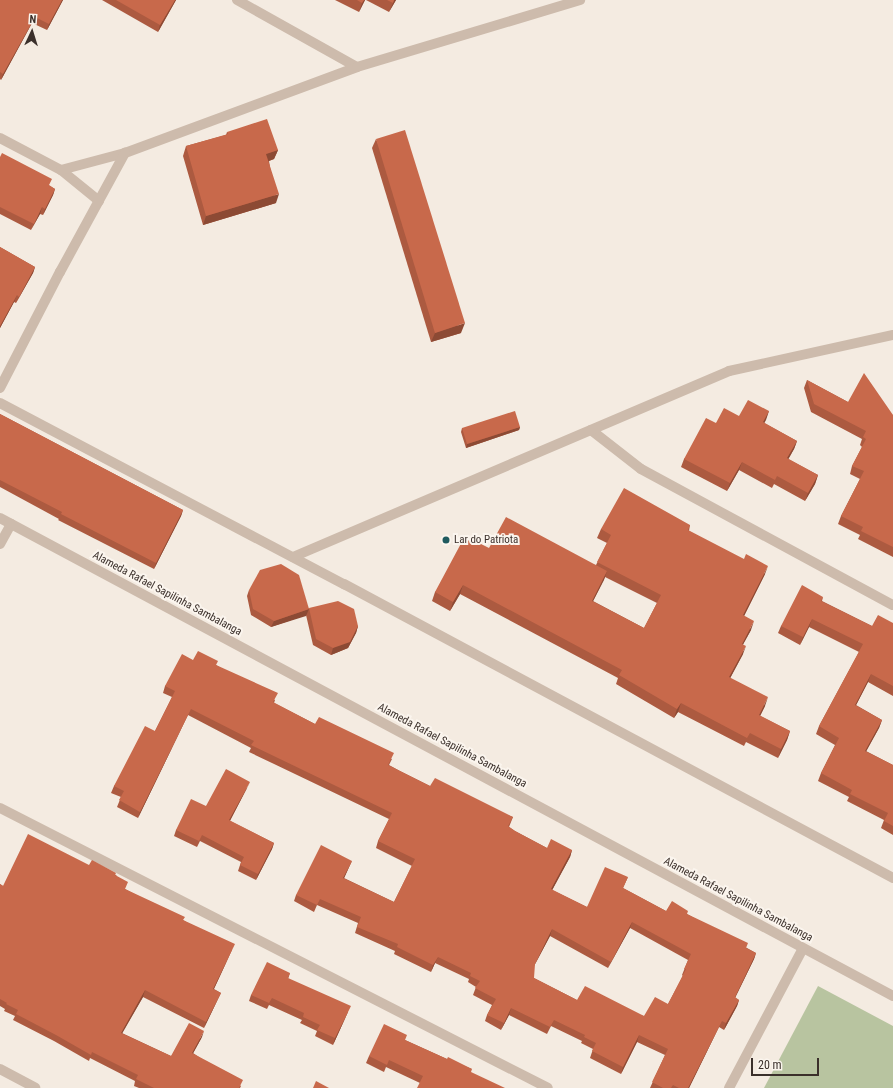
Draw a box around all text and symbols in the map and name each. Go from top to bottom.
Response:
north arrow [12,12,52,52]
text: N [29,13,37,26]
place label: Lar do Patriota [454,533,518,547]
marker: Lar do Patriota [441,535,451,545]
street label: Alameda Rafael Sapilinha Sambalanga [90,549,244,639]
street label: Alameda Rafael Sapilinha Sambalanga [375,701,529,791]
street label: Alameda Rafael Sapilinha Sambalanga [661,855,815,945]
scale bar [753,1050,821,1076]
text: 20 m [758,1058,782,1072]

